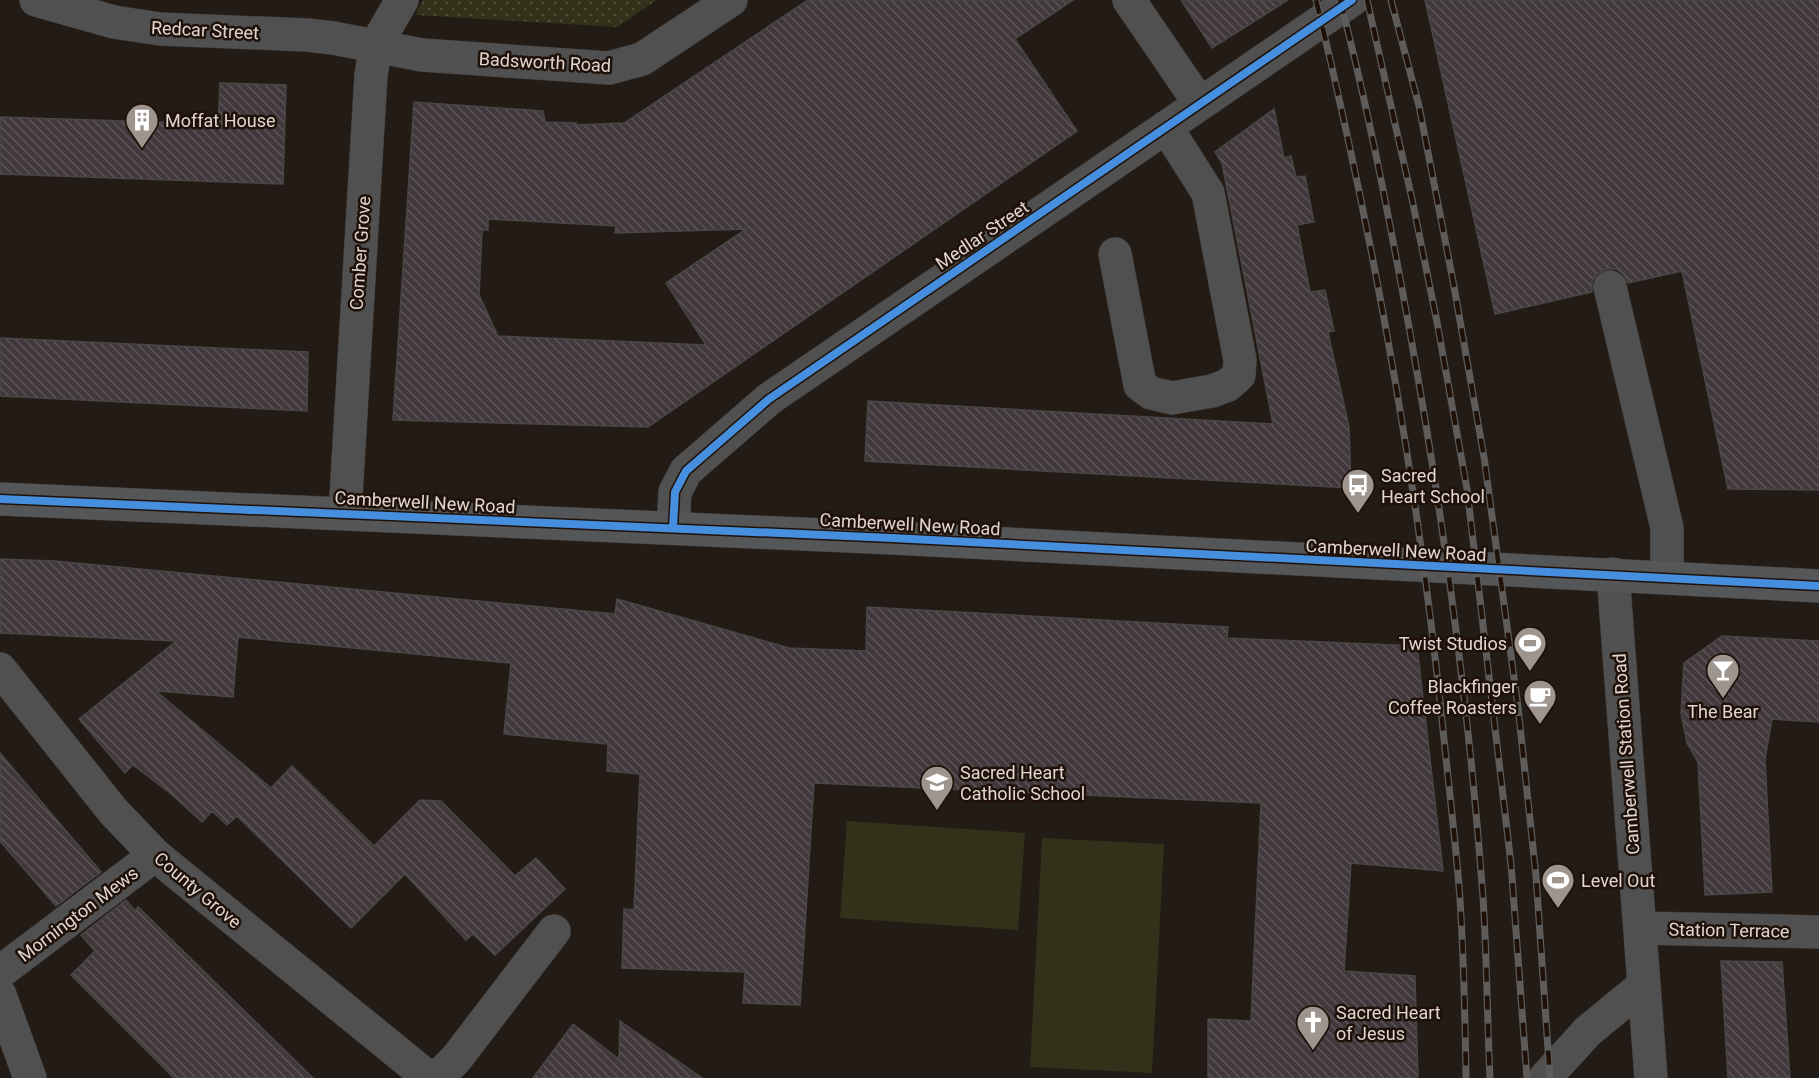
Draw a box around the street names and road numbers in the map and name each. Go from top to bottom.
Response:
street label: Redcar Street [150,17,260,43]
street label: Badsworth Road [478,48,612,76]
street label: Comber Grove [346,195,374,311]
street label: Medlar Street [932,196,1033,274]
street label: Camberwell New Road [334,487,516,517]
street label: Camberwell New Road [819,509,1001,539]
street label: Camberwell New Road [1305,535,1487,565]
street label: Camberwell Station Road [1608,652,1644,856]
street label: County Grove [150,848,246,932]
street label: Mornington Mews [14,862,142,966]
street label: Station Terrace [1668,918,1790,942]

